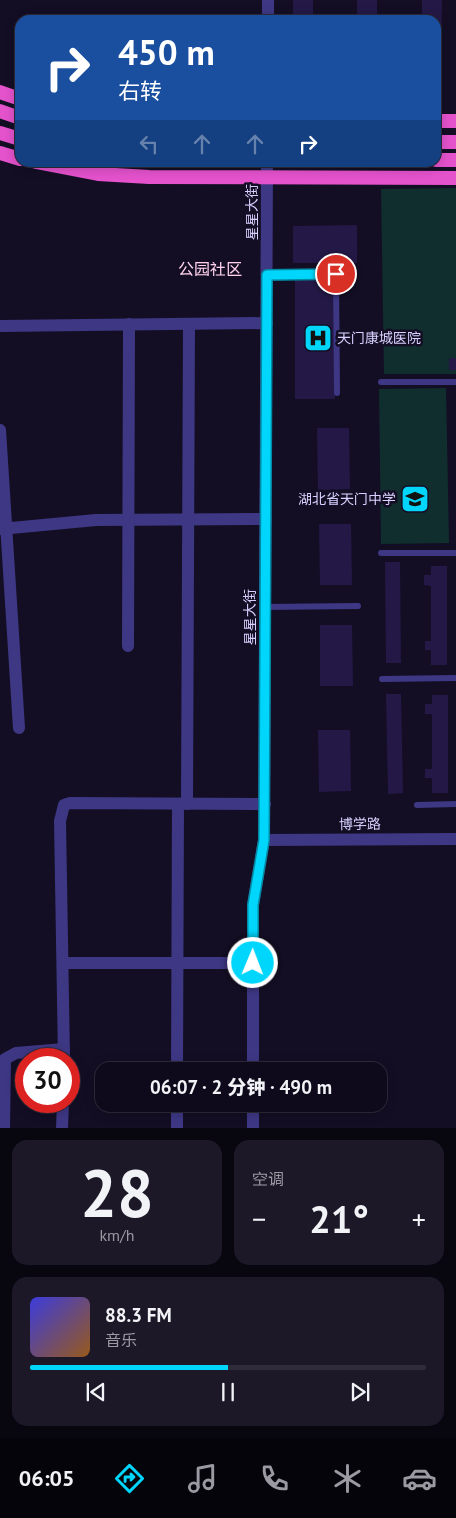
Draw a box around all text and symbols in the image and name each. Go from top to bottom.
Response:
text: 450 m [118,29,215,75]
icon: right [35,35,100,100]
text: 右转 [118,77,162,105]
icon: left [135,130,163,158]
icon: ahead [188,130,216,158]
icon: ahead [241,130,269,158]
icon: right [294,130,322,158]
street label: 星星大街 [243,184,261,240]
pin [315,253,357,295]
district label: 公园社区 [178,259,242,279]
icon: arrive [322,260,350,288]
hospital icon: 天门康城医院 [303,323,333,353]
place label: 天门康城医院 [337,329,421,347]
school or university icon: 湖北省天门中学 [400,484,430,514]
place label: 湖北省天门中学 [298,490,396,508]
street label: 星星大街 [241,589,259,645]
street label: 博学路 [339,815,381,833]
position arrow [226,936,278,988]
speed limit sign: 30 [15,1048,80,1113]
text: 06:07 · 2 分钟 · 490 m [150,1075,332,1099]
text: 28 [80,1150,154,1234]
text: 空调 [252,1169,284,1189]
text: 21° [309,1194,369,1243]
text: − [252,1200,266,1237]
text: + [412,1200,426,1237]
text: km/h [99,1225,135,1245]
text: 88.3 FM [105,1303,172,1327]
text: 音乐 [105,1330,137,1350]
icon: previous [82,1378,110,1406]
icon: pause [214,1378,242,1406]
icon: next [346,1378,374,1406]
icon: directions [112,1461,147,1496]
icon: music [185,1461,220,1496]
icon: phone [257,1461,292,1496]
icon: climate [330,1461,365,1496]
icon: car [402,1461,437,1496]
text: 06:05 [19,1464,75,1492]

